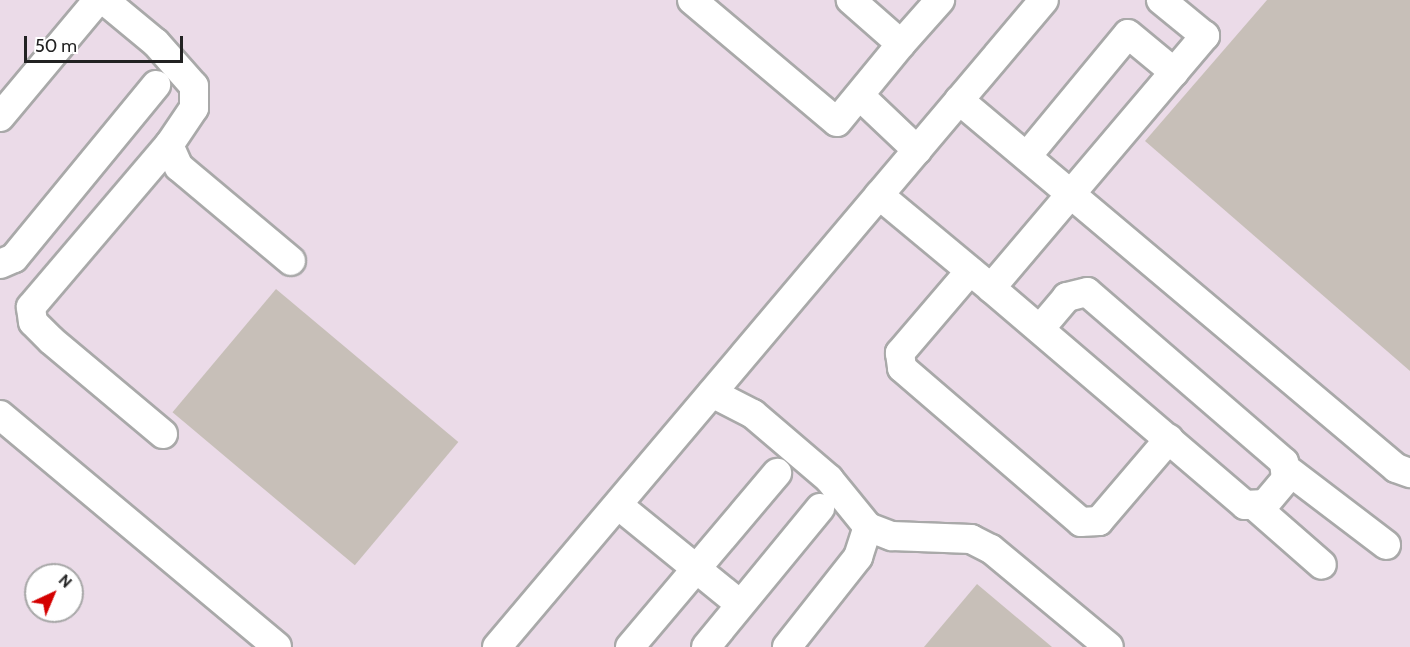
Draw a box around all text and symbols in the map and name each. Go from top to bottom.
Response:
scale bar [27,24,186,62]
text: 50 m [35,35,77,57]
north arrow [24,563,84,623]
text: N [55,570,76,592]

